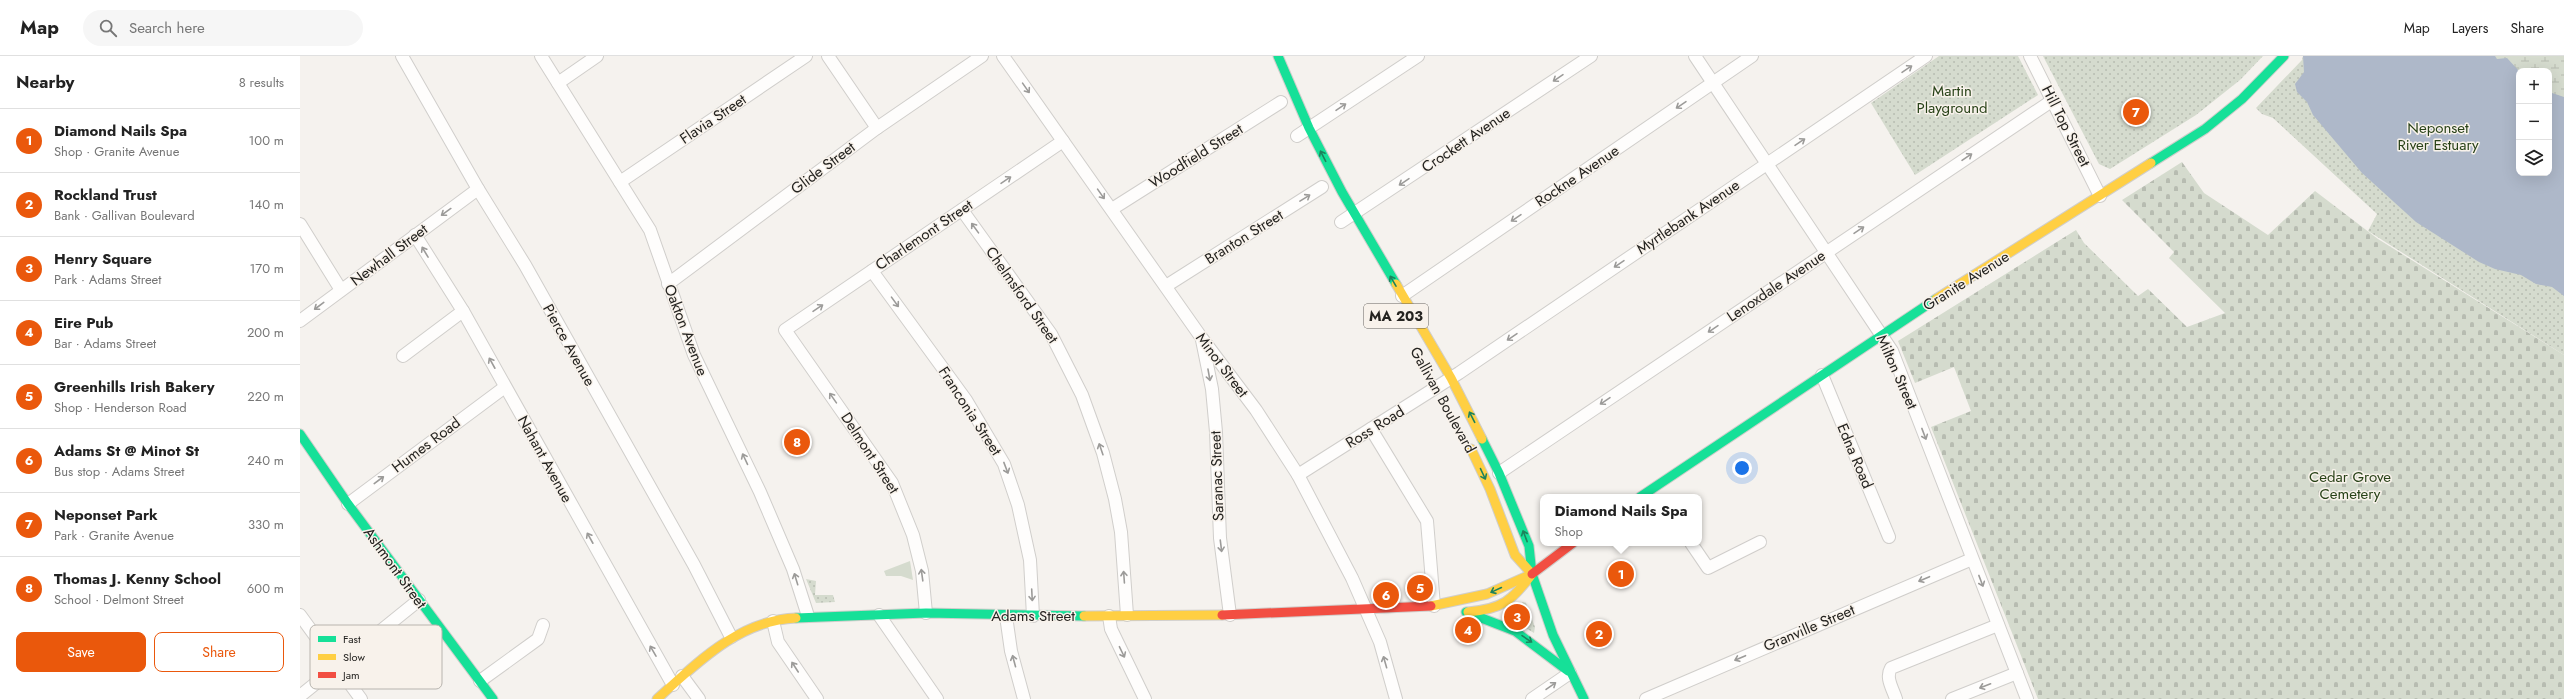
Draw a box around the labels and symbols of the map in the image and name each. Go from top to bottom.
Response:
one-way arrow [1901,65,1912,73]
one-way arrow [1553,74,1564,82]
park label: Martin Playground [1916,80,1988,119]
one-way arrow [1022,82,1030,93]
street label: Hill Top Street [2036,82,2096,171]
street label: Flavia Street [675,88,751,149]
pin: 7 [2123,97,2149,127]
one-way arrow [1676,101,1687,109]
street label: Crockett Avenue [1417,102,1515,178]
one-way arrow [1335,103,1346,111]
park label: Neponset River Estuary [2397,117,2479,156]
street label: Woodfield Street [1145,118,1247,194]
street label: Glide Street [786,136,860,200]
one-way arrow [1794,138,1805,146]
street label: Rockne Avenue [1531,140,1624,212]
one-way arrow [1319,150,1326,162]
one-way arrow [1961,153,1972,161]
street label: Myrtlebank Avenue [1632,174,1744,260]
one-way arrow [1000,175,1012,183]
one-way arrow [1399,178,1410,186]
one-way arrow [1097,188,1105,199]
street label: Charlemont Street [871,194,977,276]
one-way arrow [1299,194,1310,202]
street label: Branton Street [1201,204,1288,270]
one-way arrow [441,208,452,216]
one-way arrow [1511,214,1522,222]
street label: Newhall Street [346,218,433,291]
one-way arrow [971,223,979,234]
one-way arrow [1853,226,1864,234]
street label: Chelmsford Street [980,242,1064,348]
street label: Lenoxdale Avenue [1722,245,1830,327]
street label: Granite Avenue [1918,245,2014,316]
one-way arrow [421,247,429,258]
one-way arrow [1614,260,1625,268]
one-way arrow [1388,275,1396,287]
street label: Oakton Avenue [658,281,714,379]
one-way arrow [891,297,899,308]
street label: Pierce Avenue [537,300,601,390]
one-way arrow [314,302,325,310]
one-way arrow [812,304,823,312]
road number: MA 203 [1364,304,1428,328]
one-way arrow [1708,325,1719,333]
street label: Minot Street [1190,328,1254,402]
street label: Milton Street [1871,331,1923,413]
one-way arrow [1506,333,1517,341]
street label: Gallivan Boulevard [1405,343,1481,457]
one-way arrow [487,357,495,369]
street label: Franconia Street [933,362,1007,460]
one-way arrow [1205,368,1213,381]
one-way arrow [829,393,837,404]
one-way arrow [1600,397,1611,405]
street label: Ross Road [1341,400,1409,454]
street label: Delmont Street [835,408,905,498]
street label: Nahant Avenue [512,411,578,507]
street label: Humes Road [387,412,465,478]
one-way arrow [1468,412,1475,424]
street label: Edna Road [1831,420,1879,492]
pin: 8 [784,427,810,457]
one-way arrow [1921,427,1929,439]
street label: Saranac Street [1204,430,1230,522]
one-way arrow [1097,443,1105,455]
one-way arrow [741,454,748,466]
your location [1732,458,1752,478]
one-way arrow [1002,462,1010,474]
park label: Cedar Grove Cemetery [2309,466,2391,505]
one-way arrow [1480,467,1487,479]
one-way arrow [374,476,385,485]
street label: Ashmont Street [358,523,432,613]
one-way arrow [1520,530,1528,542]
one-way arrow [585,532,593,544]
one-way arrow [1217,539,1225,552]
pin: 1 [1608,559,1634,589]
one-way arrow [918,569,926,582]
one-way arrow [1121,571,1128,584]
one-way arrow [792,572,799,585]
pin: 5 [1407,573,1433,603]
one-way arrow [1978,575,1986,587]
one-way arrow [1918,576,1930,584]
pin: 6 [1373,580,1399,610]
one-way arrow [1491,587,1503,594]
one-way arrow [1028,588,1035,601]
street label: Granville Street [1760,599,1858,657]
pin: 3 [1504,602,1530,632]
street label: Adams Street [991,605,1075,627]
pin: 4 [1455,615,1481,645]
pin: 2 [1586,619,1612,649]
legend [310,625,442,689]
text: Fast [343,631,361,647]
one-way arrow [1521,635,1532,643]
one-way arrow [648,645,656,657]
one-way arrow [1119,646,1126,658]
text: Slow [343,649,365,665]
one-way arrow [1010,655,1017,668]
one-way arrow [1381,655,1388,668]
one-way arrow [1734,655,1746,662]
one-way arrow [791,662,799,673]
text: Jam [341,667,360,683]
one-way arrow [1545,682,1556,690]
one-way arrow [1979,683,1991,691]

